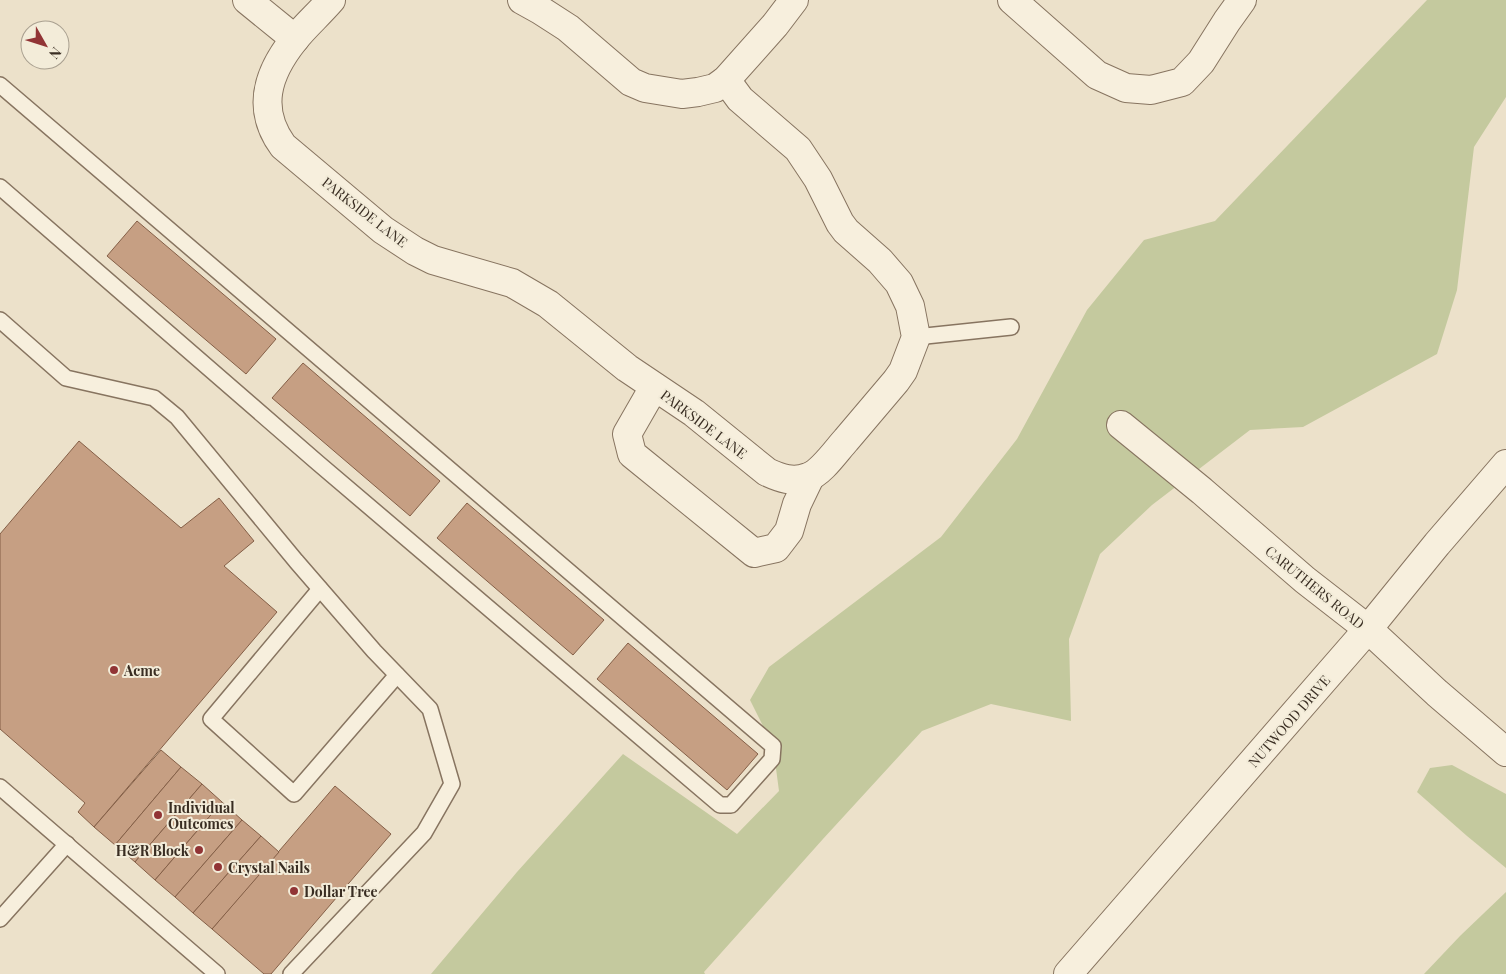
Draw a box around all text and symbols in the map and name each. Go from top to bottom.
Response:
north arrow [20,20,70,70]
text: N [45,44,66,63]
street label: PARKSIDE LANE [318,173,412,251]
street label: PARKSIDE LANE [657,385,751,463]
street label: CARUTHERS ROAD [1261,541,1369,633]
place label: Acme [123,661,160,680]
marker: Acme [108,664,120,676]
street label: NUTWOOD DRIVE [1244,671,1334,771]
place label: Individual Outcomes [168,798,235,833]
marker: Individual Outcomes [152,809,164,821]
place label: H&R Block [116,841,190,860]
marker: H&R Block [193,844,205,856]
place label: Crystal Nails [228,858,310,877]
marker: Crystal Nails [212,861,224,873]
place label: Dollar Tree [304,882,378,901]
marker: Dollar Tree [288,885,300,897]

